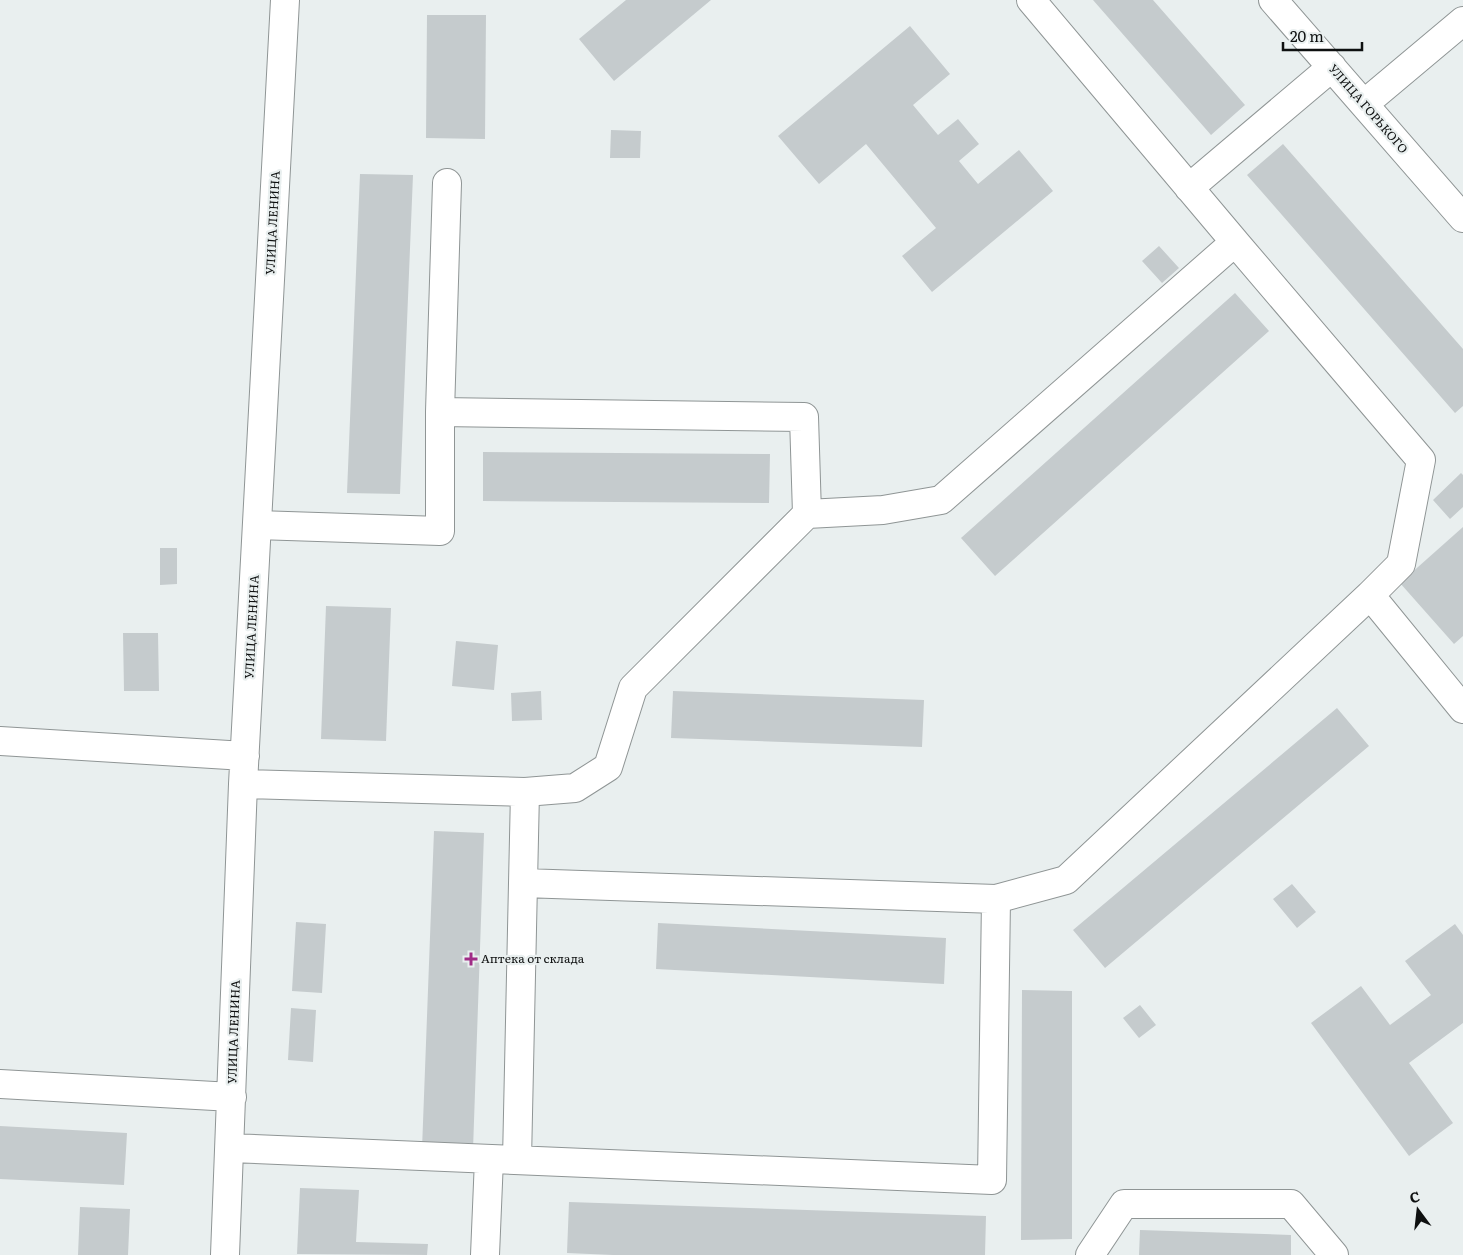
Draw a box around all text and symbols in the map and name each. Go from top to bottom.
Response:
scale bar [1283,20,1362,52]
text: 20 m [1290,24,1324,47]
street label: УЛИЦА ГОРЬКОГО [1325,60,1413,157]
street label: УЛИЦА ЛЕНИНА [260,170,284,275]
street label: УЛИЦА ЛЕНИНА [239,574,263,679]
place label: Аптека от склада [481,949,585,967]
marker: Аптека от склада [465,953,477,965]
street label: УЛИЦА ЛЕНИНА [222,980,244,1084]
north arrow [1393,1185,1443,1235]
text: С [1407,1186,1422,1207]

